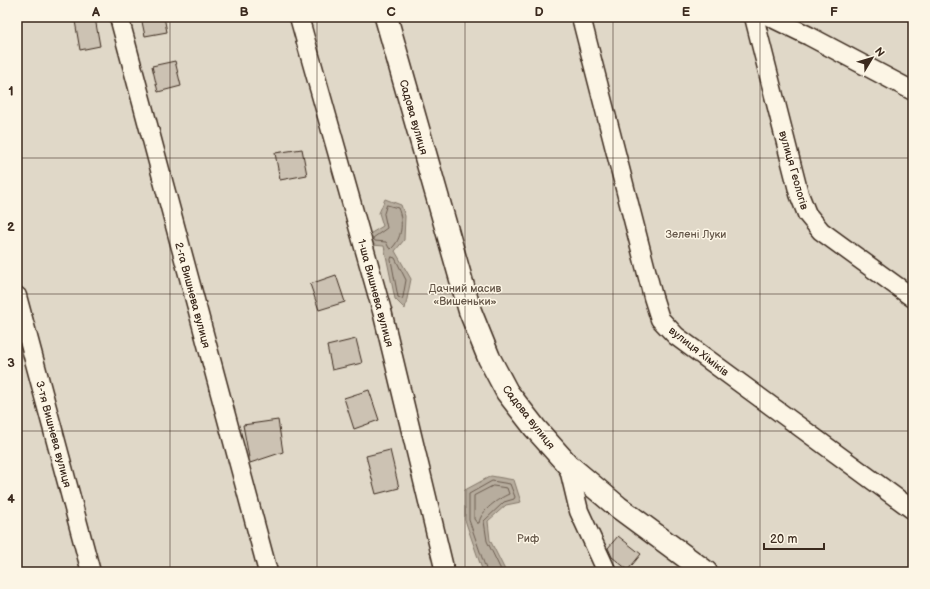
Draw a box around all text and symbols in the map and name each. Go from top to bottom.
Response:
text: A [91,4,100,20]
text: B [239,4,249,20]
text: C [386,4,396,20]
text: D [534,4,544,20]
text: E [682,4,691,20]
text: F [830,4,838,20]
north arrow [852,38,892,78]
text: N [872,45,887,59]
street label: Садова вулиця [397,78,430,156]
text: 1 [8,83,14,99]
street label: вулиця Геологів [776,129,811,211]
text: 2 [7,219,15,235]
park label: Зелені Луки [666,228,726,241]
street label: 1-ша Вишнева вулиця [355,238,396,349]
street label: 2-га Вишнева вулиця [172,241,213,349]
park label: Дачний масив «Вишеньки» [429,282,502,308]
street label: вулиця Хіміків [666,324,731,379]
text: 3 [7,355,15,371]
street label: 3-тя Вишнева вулиця [33,379,74,489]
street label: Садова вулиця [500,383,558,452]
text: 4 [7,491,15,507]
scale bar [764,525,824,551]
park label: Риф [517,532,539,545]
text: 20 m [770,532,797,547]

